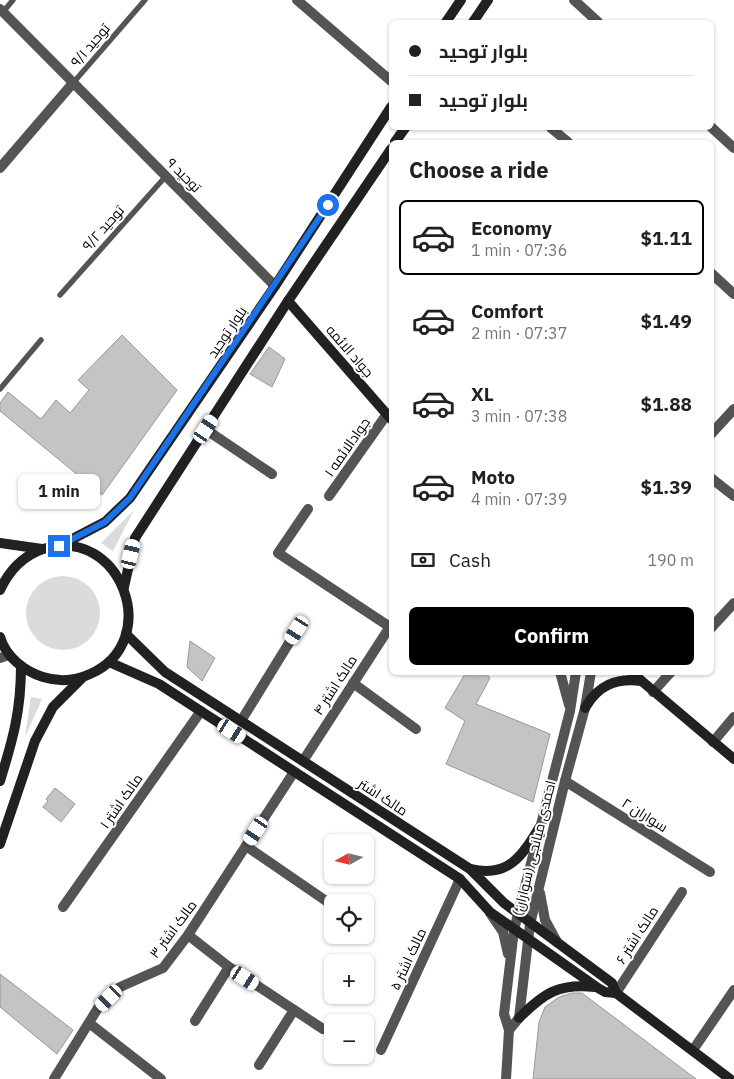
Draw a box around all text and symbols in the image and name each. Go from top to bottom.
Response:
street label: توحید ۹/۱ [66,19,114,70]
text: بلوار توحید [439,39,528,63]
text: بلوار توحید [439,88,528,112]
street label: توحید ۹ [163,154,205,196]
text: Choose a ride [409,155,549,184]
route start [317,194,339,216]
street label: توحید ۹/۲ [78,202,128,254]
icon: car [411,215,456,260]
text: Economy [471,216,552,240]
text: $1.11 [640,226,692,250]
text: 1 min · 07:36 [471,240,567,260]
icon: car [411,298,456,343]
text: Comfort [471,299,544,323]
street label: بلوار توحید [203,303,251,361]
text: $1.49 [640,309,692,333]
street label: جواد الائمه [322,321,378,381]
text: 2 min · 07:37 [471,323,567,343]
icon: car [411,381,456,426]
text: XL [471,382,494,406]
text: $1.88 [640,392,692,416]
text: 3 min · 07:38 [471,406,567,426]
car [191,412,220,446]
street label: جوادالائمه ۱ [320,414,374,480]
icon: car [411,464,456,509]
text: Moto [471,465,515,489]
callout: 1 min [18,474,100,508]
text: $1.39 [640,475,692,499]
text: 1 min [38,481,80,501]
text: 4 min · 07:39 [471,489,567,509]
route end [48,535,70,557]
car [120,538,141,570]
icon: cash [409,546,437,574]
text: Cash [449,548,491,572]
text: 190 m [647,550,694,570]
button: Confirm [409,607,694,665]
car [282,613,311,647]
street label: مالک اشتر ۴ [309,652,361,718]
car [215,717,248,745]
street label: مالک اشتر ۱ [96,770,146,832]
street label: مالک اشتر [354,774,411,820]
street label: احمدی میانجی (سواران) [508,778,560,918]
street label: سواران ۲ [619,794,671,836]
car [241,814,270,848]
north arrow [324,834,374,884]
map controls [324,834,374,1064]
button: locate [324,894,374,944]
street label: مالک اشتر ۳ [145,896,201,962]
street label: مالک اشتر ۶ [612,903,662,967]
street label: مالک اشتر ۵ [386,925,430,993]
button: + [324,954,374,1004]
car [228,964,261,992]
car [93,982,124,1014]
button: − [324,1014,374,1064]

